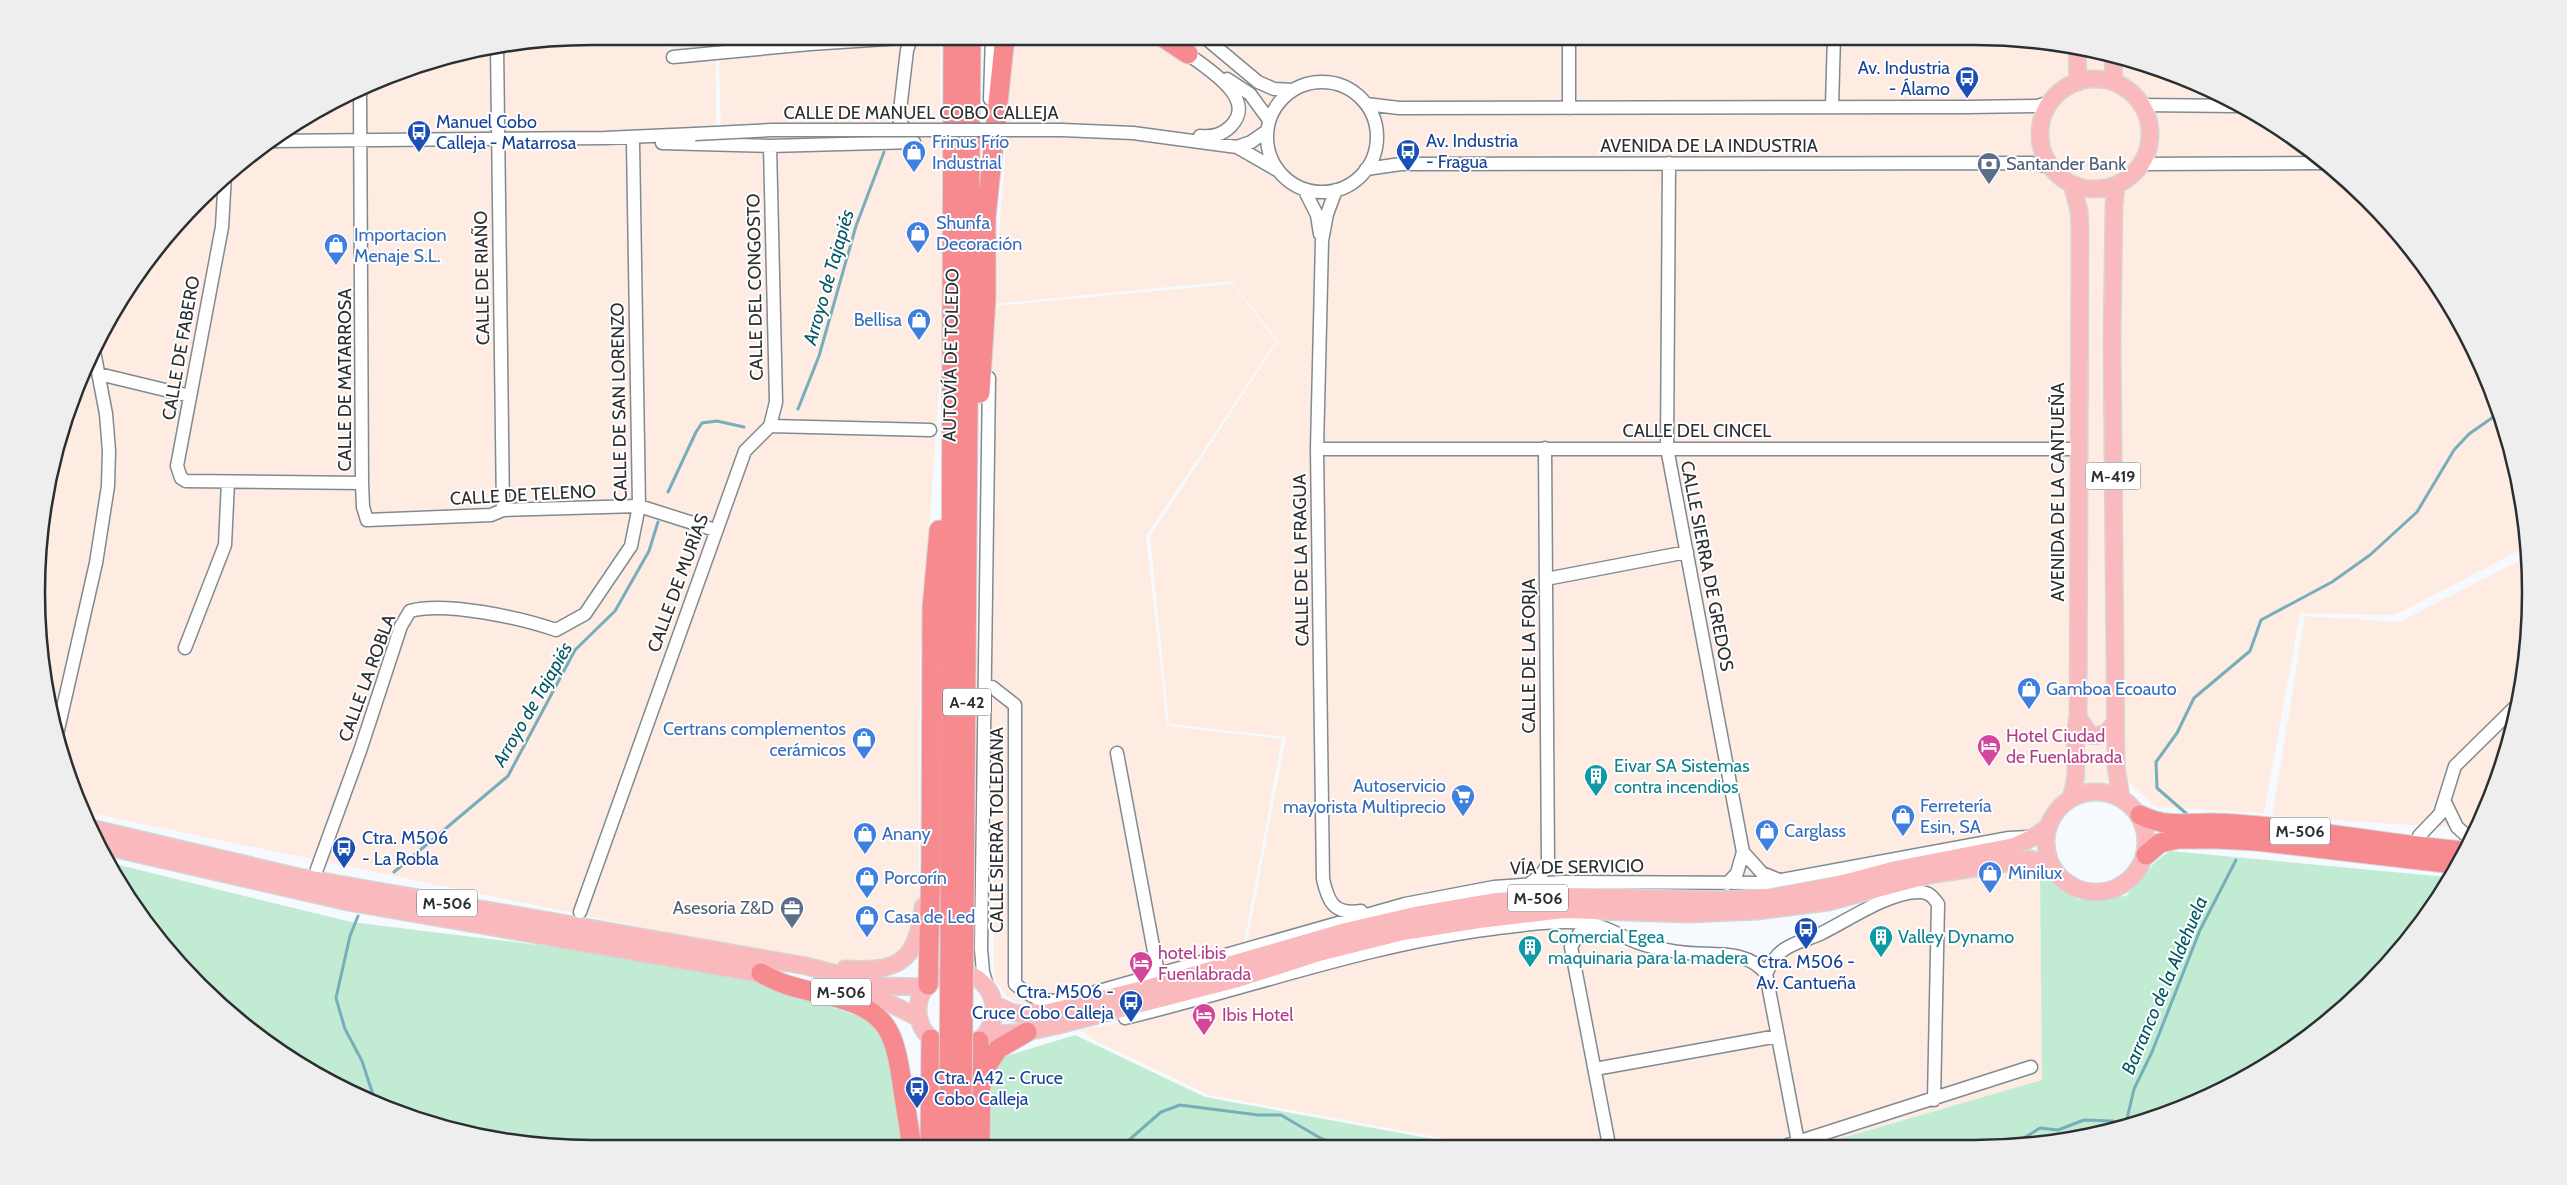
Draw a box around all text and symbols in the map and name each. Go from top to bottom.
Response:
place label: Av. Industria - Álamo [1858,57,1950,100]
bus stop icon: Av. Industria - Álamo [1954,65,1980,99]
street label: CALLE DE MANUEL COBO CALLEJA [783,102,1059,124]
place label: Manuel Cobo Calleja - Matarrosa [436,111,577,154]
bus stop icon: Manuel Cobo Calleja - Matarrosa [406,119,432,153]
place label: Av. Industria - Fragua [1426,130,1519,173]
place label: Frinus Frío Industrial [932,131,1009,174]
street label: AVENIDA DE LA INDUSTRIA [1600,135,1818,157]
bus stop icon: Av. Industria - Fragua [1395,138,1421,172]
shop icon: Frinus Frío Industrial [901,139,927,173]
bank icon: Santander Bank [1976,151,2002,185]
place label: Santander Bank [2006,153,2127,175]
street label: CALLE DEL CONGOSTO [742,193,768,381]
water label: Arroyo de Tajapiés [798,207,859,348]
street label: CALLE DE RIAÑO [470,210,494,345]
place label: Shunfa Decoración [936,212,1022,255]
shop icon: Shunfa Decoración [905,220,931,254]
place label: Importacion Menaje S.L. [354,224,447,267]
shop icon: Importacion Menaje S.L. [323,232,349,266]
street label: AUTOVÍA DE TOLEDO [938,268,964,442]
street label: CALLE DE FABERO [157,274,205,422]
street label: CALLE DE MATARROSA [334,289,356,471]
street label: CALLE DE SAN LORENZO [606,302,632,502]
shop icon: Bellisa [906,307,932,341]
place label: Bellisa [854,309,902,331]
street label: AVENIDA DE LA CANTUEÑA [2047,383,2069,601]
street label: CALLE DEL CINCEL [1623,420,1771,442]
street label: CALLE SIERRA DE GREDOS [1676,459,1738,673]
road number: M-419 [2086,462,2140,490]
street label: CALLE DE LA FRAGUA [1288,474,1314,646]
street label: CALLE DE TELENO [449,480,597,510]
street label: CALLE DE MURÍAS [643,511,713,655]
street label: CALLE DE LA FORJA [1518,578,1540,734]
street label: CALLE LA ROBLA [334,611,400,745]
water label: Arroyo de Tajapiés [487,638,577,771]
shop icon: Gamboa Ecoauto [2016,676,2042,710]
place label: Gamboa Ecoauto [2046,678,2177,700]
road number: A-42 [943,689,991,716]
place label: Certrans complementos cerámicos [663,718,846,761]
place label: Hotel Ciudad de Fuenlabrada [2006,725,2123,768]
shop icon: Certrans complementos cerámicos [851,726,877,760]
street label: CALLE SIERRA TOLEDANA [986,727,1008,933]
hotel icon: Hotel Ciudad de Fuenlabrada [1976,733,2002,767]
place label: Eivar SA Sistemas contra incendios [1614,755,1750,798]
building icon: Eivar SA Sistemas contra incendios [1583,763,1609,797]
place label: Autoservicio mayorista Multiprecio [1283,775,1446,818]
supermarket icon: Autoservicio mayorista Multiprecio [1450,783,1476,817]
place label: Ferretería Esin, SA [1920,795,1992,838]
shop icon: Ferretería Esin, SA [1890,803,1916,837]
shop icon: Carglass [1754,818,1780,852]
road number: M-506 [2270,818,2330,844]
place label: Carglass [1784,820,1846,842]
shop icon: Anany [852,821,878,855]
place label: Anany [882,823,931,845]
place label: Ctra. M506 - La Robla [362,827,448,870]
bus stop icon: Ctra. M506 - La Robla [331,835,357,869]
street label: VÍA DE SERVICIO [1510,855,1644,879]
shop icon: Minilux [1977,860,2003,894]
place label: Minilux [2008,862,2063,884]
shop icon: Porcorín [854,865,880,899]
place label: Porcorín [884,867,947,889]
road number: M-506 [1508,884,1568,911]
road number: M-506 [417,890,477,916]
water label: Barranco de la Aldehuela [2117,893,2212,1078]
office icon: Asesoria Z&D [779,895,805,929]
place label: Asesoria Z&D [673,897,774,919]
shop icon: Casa de Led [854,904,880,938]
place label: Casa de Led [884,906,975,928]
bus stop icon: Ctra. M506 - Av. Cantueña [1793,916,1819,950]
building icon: Valley Dynamo [1868,924,1894,958]
place label: Comercial Egea maquinaria para la madera [1548,926,1749,969]
place label: Valley Dynamo [1898,926,2014,948]
building icon: Comercial Egea maquinaria para la madera [1517,934,1543,968]
place label: hotel ibis Fuenlabrada [1158,942,1251,985]
hotel icon: hotel ibis Fuenlabrada [1128,950,1154,984]
place label: Ctra. M506 - Av. Cantueña [1756,951,1856,994]
road number: M-506 [811,979,871,1006]
place label: Ctra. M506 - Cruce Cobo Calleja [972,981,1114,1024]
bus stop icon: Ctra. M506 - Cruce Cobo Calleja [1118,989,1144,1023]
hotel icon: Ibis Hotel [1191,1002,1217,1036]
place label: Ibis Hotel [1222,1004,1294,1026]
place label: Ctra. A42 - Cruce Cobo Calleja [934,1067,1063,1110]
bus stop icon: Ctra. A42 - Cruce Cobo Calleja [904,1075,930,1109]

